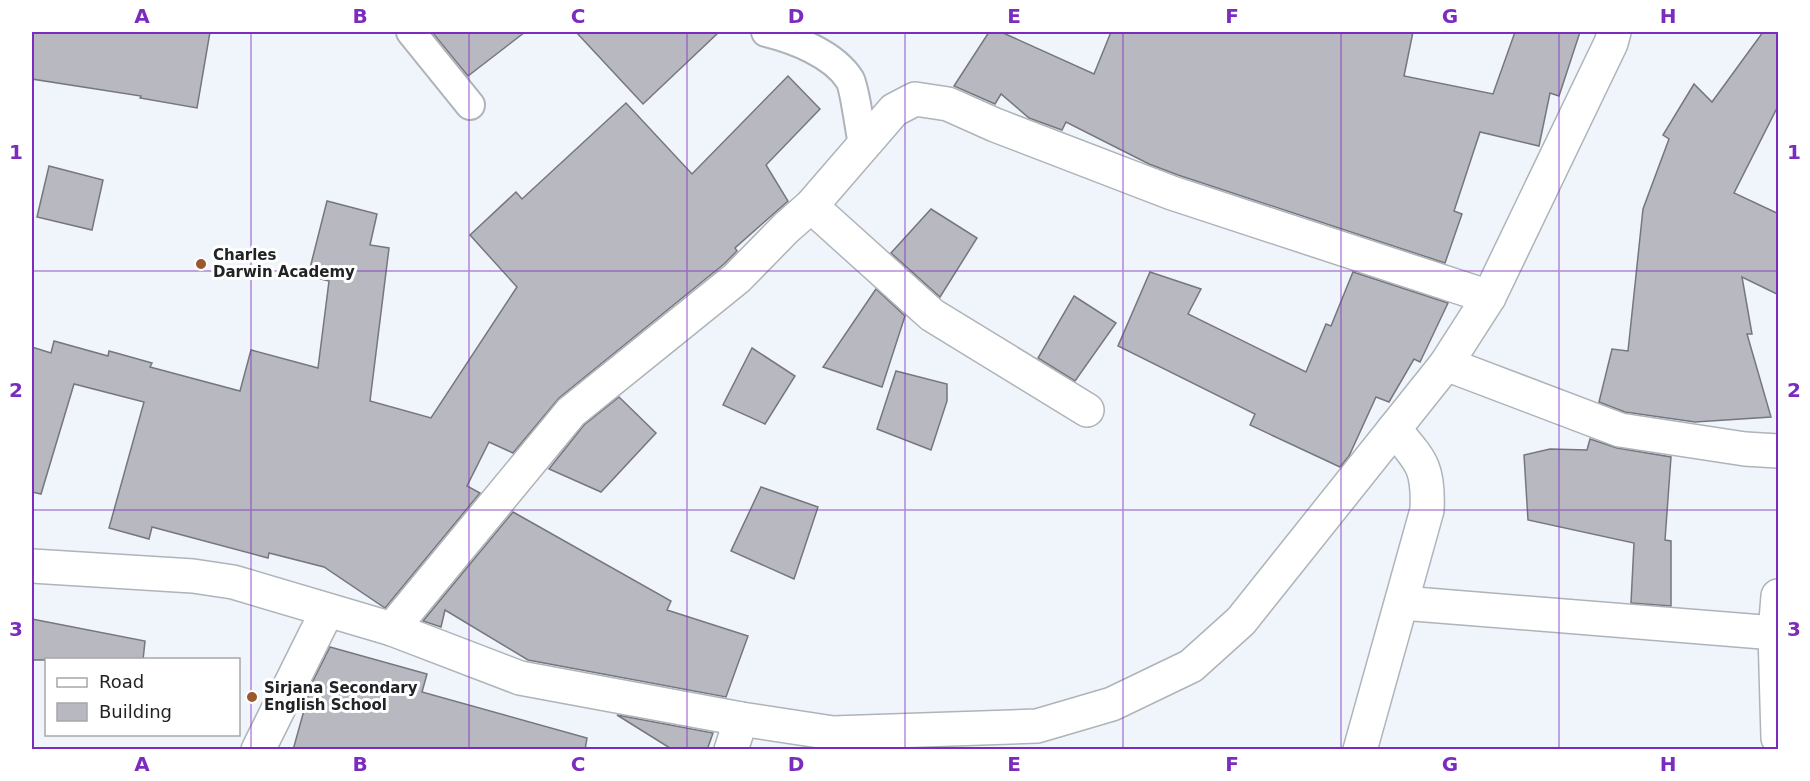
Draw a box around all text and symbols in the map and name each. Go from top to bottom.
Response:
text: A [134,4,150,28]
text: B [352,4,368,28]
text: C [571,4,585,28]
text: D [788,4,804,28]
text: E [1007,4,1021,28]
text: F [1225,4,1239,28]
text: G [1442,4,1458,28]
text: H [1660,4,1676,28]
text: 1 [9,140,23,164]
text: 1 [1787,140,1801,164]
place label: Charles Darwin Academy [213,246,355,281]
marker: Charles Darwin Academy [194,257,208,271]
text: 2 [9,378,23,402]
text: 2 [1787,378,1801,402]
text: 3 [9,617,23,641]
text: 3 [1787,617,1801,641]
legend [45,658,240,736]
text: Road [99,671,144,692]
place label: Sirjana Secondary English School [264,679,418,714]
marker: Sirjana Secondary English School [245,690,259,704]
text: Building [99,701,172,722]
text: A [134,752,150,776]
text: B [352,752,368,776]
text: C [571,752,585,776]
text: D [788,752,804,776]
text: E [1007,752,1021,776]
text: F [1225,752,1239,776]
text: G [1442,752,1458,776]
text: H [1660,752,1676,776]

